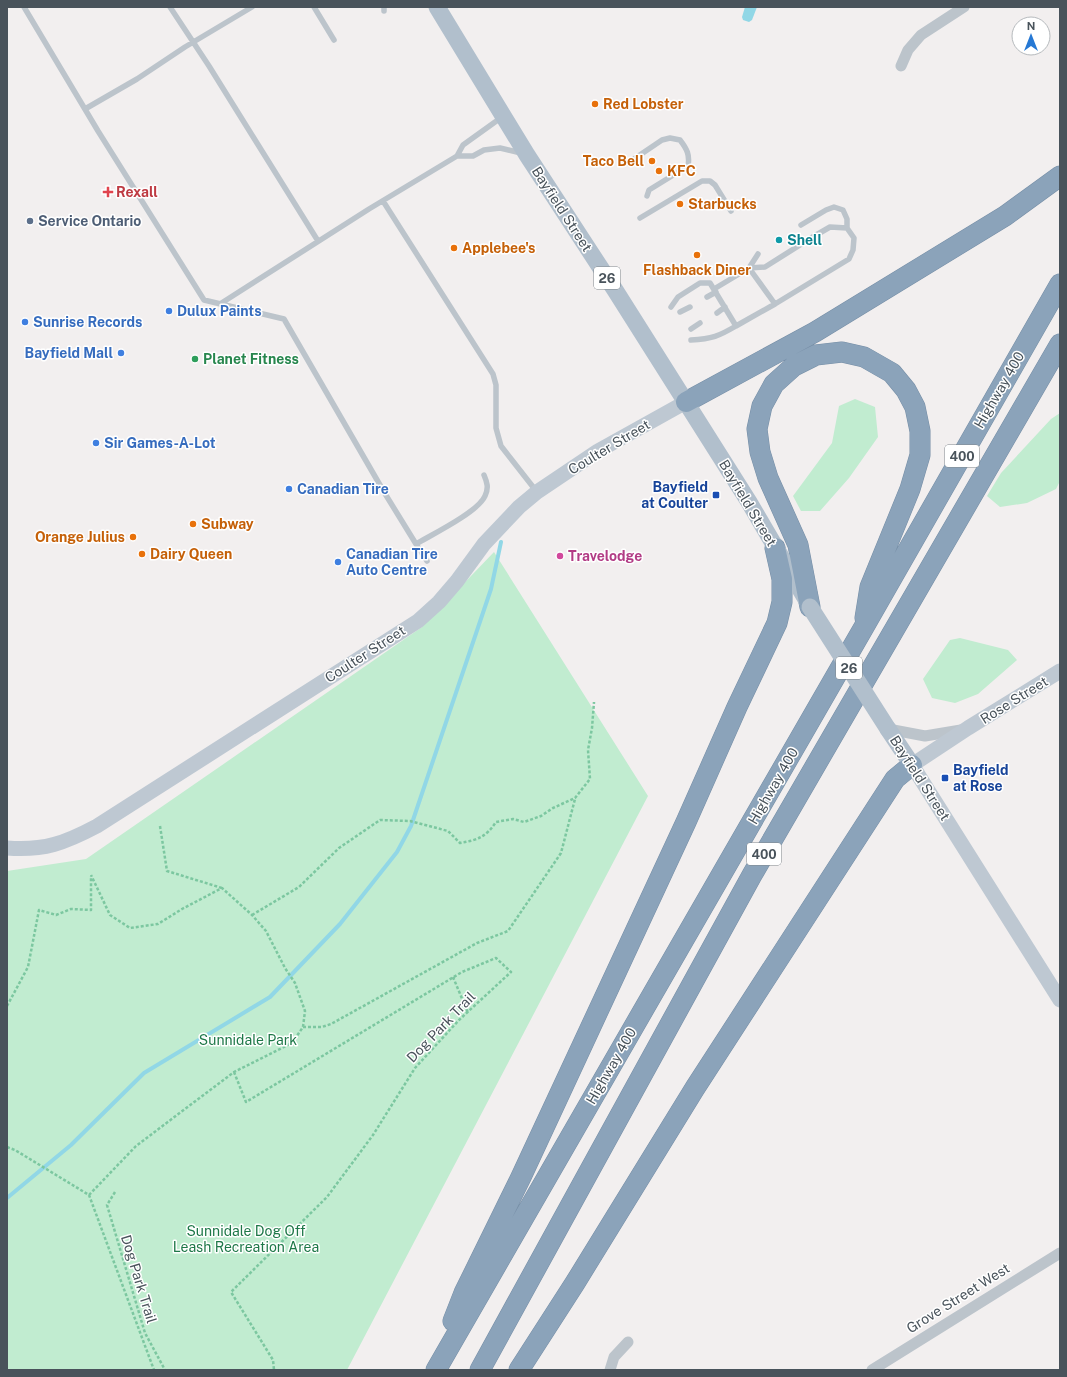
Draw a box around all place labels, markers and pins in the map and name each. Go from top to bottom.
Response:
place label: Red Lobster [603,96,684,112]
marker: Red Lobster [590,99,600,109]
place label: Taco Bell [583,153,644,169]
marker: Taco Bell [647,156,657,166]
place label: KFC [667,163,696,179]
marker: KFC [654,166,664,176]
place label: Rexall [116,184,158,200]
marker: Rexall [103,187,113,197]
place label: Starbucks [688,196,757,212]
marker: Starbucks [675,199,685,209]
place label: Service Ontario [38,213,141,229]
marker: Service Ontario [25,216,35,226]
place label: Shell [787,232,822,248]
marker: Shell [774,235,784,245]
place label: Applebee's [462,240,535,256]
marker: Applebee's [449,243,459,253]
marker: Flashback Diner [692,250,702,260]
place label: Flashback Diner [643,262,751,278]
place label: Dulux Paints [177,303,262,319]
marker: Dulux Paints [164,306,174,316]
place label: Sunrise Records [33,314,142,330]
marker: Sunrise Records [20,317,30,327]
place label: Bayfield Mall [25,345,113,361]
marker: Bayfield Mall [116,348,126,358]
place label: Planet Fitness [203,351,299,367]
marker: Planet Fitness [190,354,200,364]
place label: Sir Games-A-Lot [104,435,216,451]
marker: Sir Games-A-Lot [91,438,101,448]
place label: Bayfield at Coulter [641,479,708,511]
place label: Canadian Tire [297,481,389,497]
marker: Canadian Tire [284,484,294,494]
marker: Bayfield at Coulter [711,490,721,500]
place label: Subway [201,516,254,532]
marker: Subway [188,519,198,529]
place label: Orange Julius [35,529,125,545]
marker: Orange Julius [128,532,138,542]
place label: Dairy Queen [150,546,232,562]
place label: Canadian Tire Auto Centre [346,546,438,578]
place label: Travelodge [568,548,642,564]
marker: Dairy Queen [137,549,147,559]
marker: Travelodge [555,551,565,561]
marker: Canadian Tire Auto Centre [333,557,343,567]
place label: Bayfield at Rose [953,762,1008,794]
marker: Bayfield at Rose [940,773,950,783]

